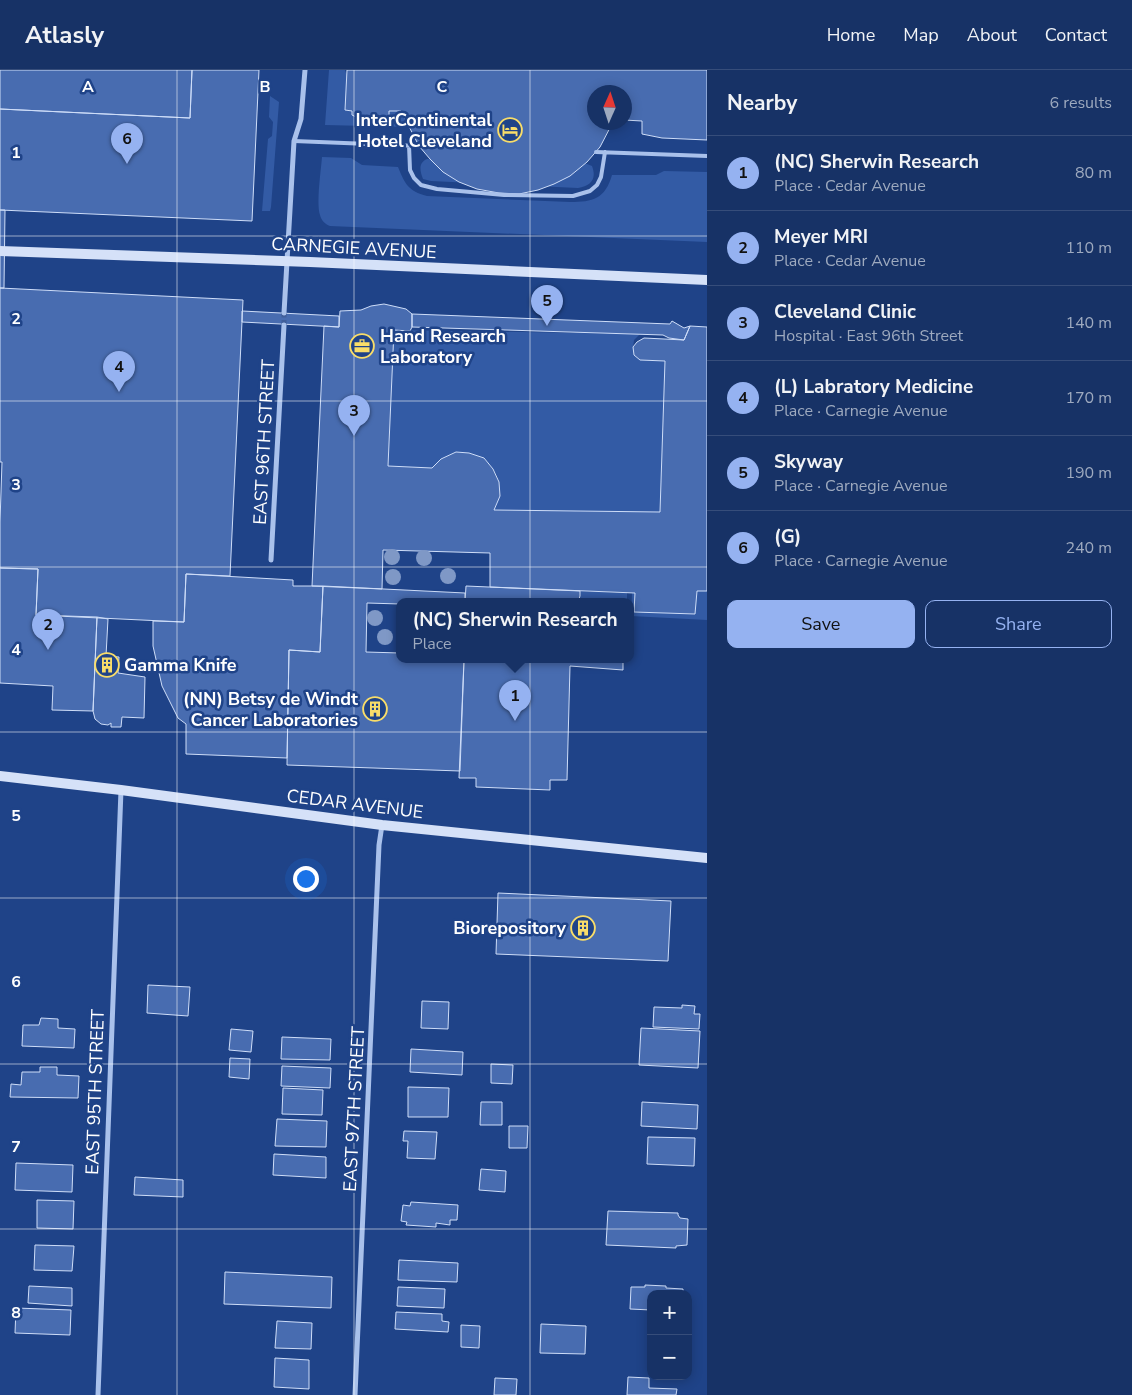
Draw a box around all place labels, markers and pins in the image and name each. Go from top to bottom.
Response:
place label: InterContinental Hotel Cleveland [355,108,492,153]
hotel icon: InterContinental Hotel Cleveland [497,117,523,143]
pin: 6 [111,123,143,164]
pin: 5 [531,285,563,326]
place label: Hand Research Laboratory [380,324,506,369]
office icon: Hand Research Laboratory [349,333,375,359]
pin: 4 [103,351,135,392]
pin: 3 [338,395,370,436]
pin: 2 [32,609,64,650]
building icon: Gamma Knife [94,652,120,678]
place label: Gamma Knife [124,653,237,677]
pin: 1 [499,680,531,721]
place label: (NN) Betsy de Windt Cancer Laboratories [183,687,358,732]
building icon: (NN) Betsy de Windt Cancer Laboratories [362,696,388,722]
building icon: Biorepository [570,915,596,941]
place label: Biorepository [453,916,567,940]

